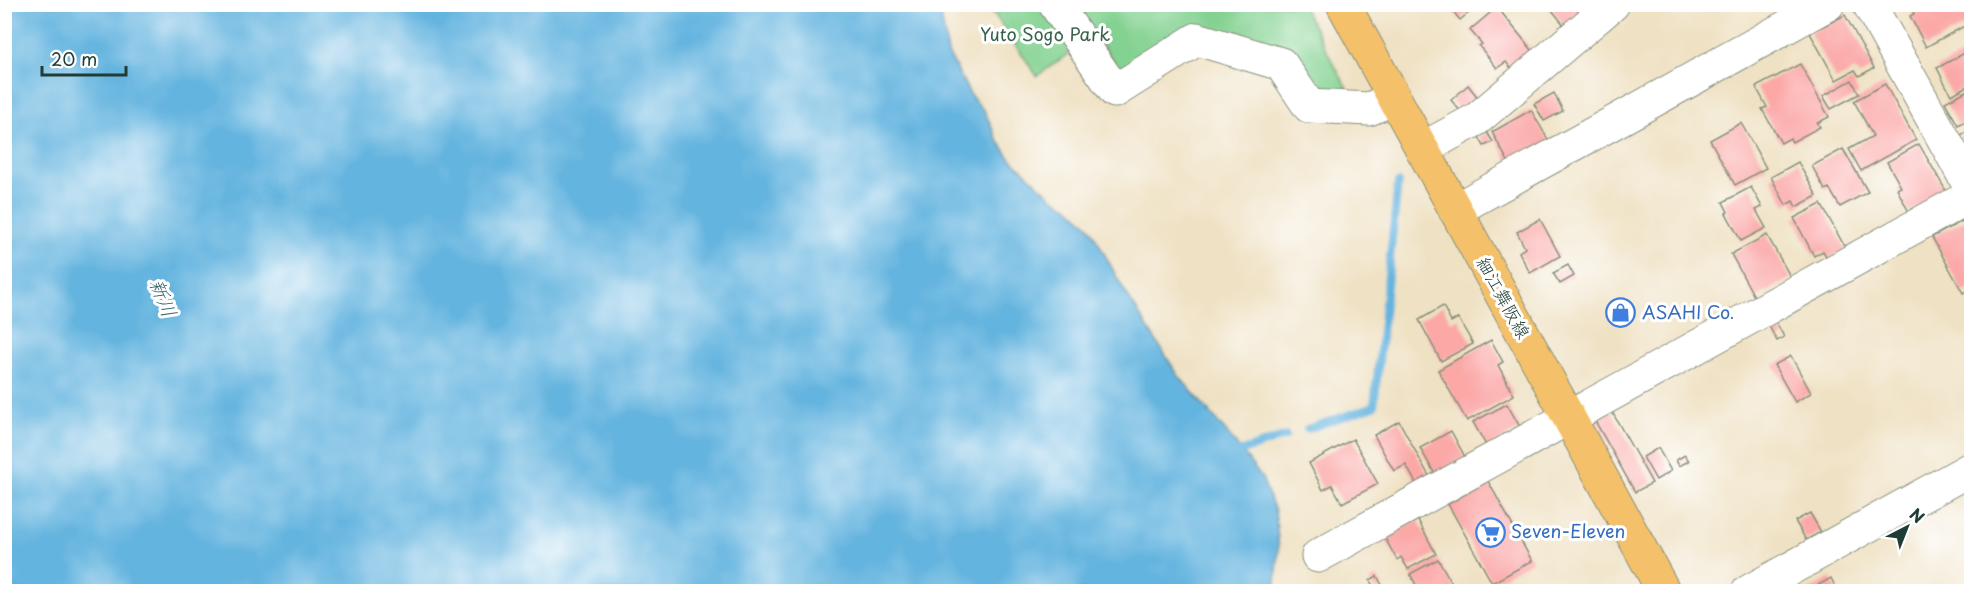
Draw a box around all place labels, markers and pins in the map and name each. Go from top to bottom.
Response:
shop icon: ASAHI Co. [1605,297,1637,329]
place label: ASAHI Co. [1642,298,1734,325]
supermarket icon: Seven-Eleven [1474,516,1506,548]
place label: Seven-Eleven [1511,517,1625,544]

